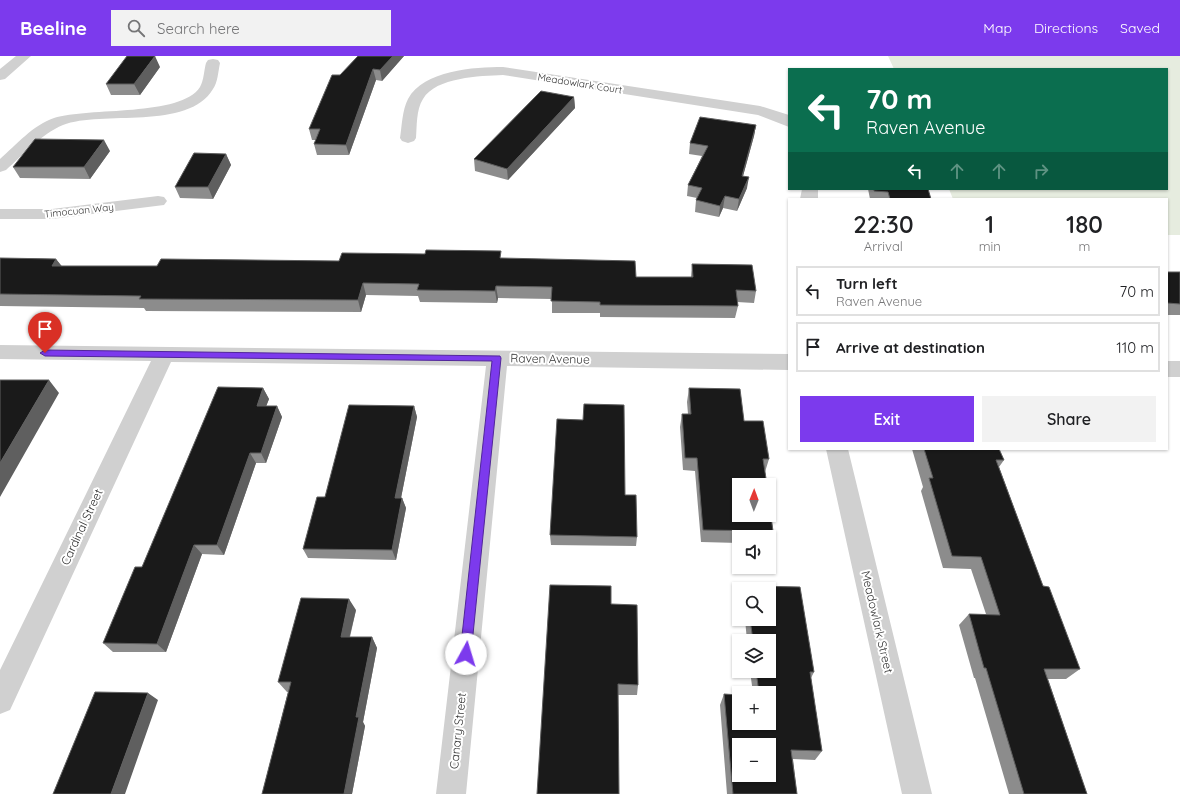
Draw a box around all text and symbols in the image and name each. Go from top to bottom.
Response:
search box [111,10,391,46]
text: Beeline [20,16,87,40]
icon: search [125,17,147,39]
text: Search here [157,19,240,38]
text: Map [983,19,1012,37]
text: Directions [1034,19,1098,37]
text: Saved [1120,19,1160,37]
street label: Meadowlark Court [537,70,624,97]
text: 70 m [866,81,932,116]
icon: left [800,84,852,136]
text: Raven Avenue [866,116,985,139]
icon: left [904,160,926,182]
icon: ahead [946,160,968,182]
icon: ahead [988,160,1010,182]
icon: right [1030,160,1052,182]
street label: Timocuan Way [44,200,115,221]
text: 22:30 [853,209,913,239]
text: 1 [985,209,994,239]
text: 180 [1066,209,1103,239]
text: Arrival [864,238,903,254]
text: min [979,238,1001,254]
text: m [1078,238,1090,254]
text: Turn left [836,274,898,293]
icon: left [802,280,824,302]
text: 70 m [1120,282,1154,301]
text: Raven Avenue [836,293,922,309]
pin [28,312,62,353]
icon: arrive [34,318,56,340]
icon: arrive [802,336,824,358]
text: Arrive at destination [836,338,985,357]
text: 110 m [1116,338,1154,357]
street label: Raven Avenue [510,350,590,367]
button: Exit [800,396,974,442]
button: Share [982,396,1156,442]
north arrow [732,478,776,522]
map controls [732,478,776,782]
street label: Cardinal Street [57,486,106,567]
button: sound [732,530,776,574]
street label: Meadowlark Street [858,569,897,675]
button: search [732,582,776,626]
position arrow [445,633,487,675]
button: layers [732,634,776,678]
button: + [732,686,776,730]
street label: Canary Street [446,692,469,770]
button: − [732,738,776,782]

